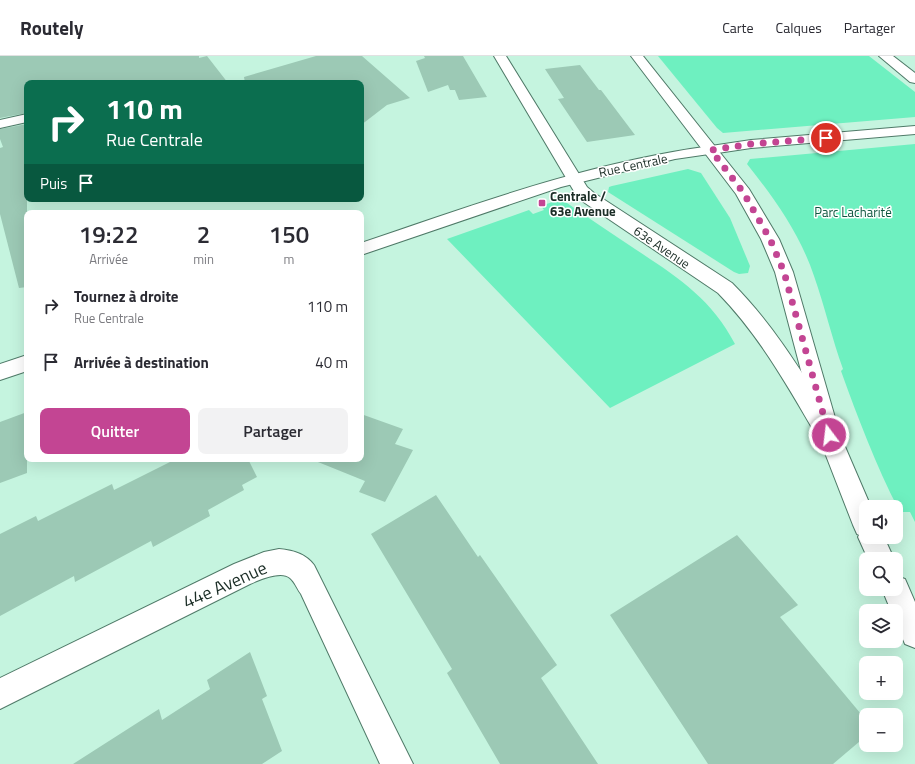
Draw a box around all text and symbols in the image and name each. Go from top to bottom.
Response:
text: Routely [20,13,83,42]
text: Carte [722,17,754,38]
text: Calques [776,17,822,38]
text: Partager [844,17,895,38]
text: 110 m [106,87,183,130]
icon: right [40,96,92,148]
pin [809,121,843,155]
text: Rue Centrale [106,126,203,153]
icon: arrive [815,127,837,149]
street label: Rue Centrale [597,148,669,182]
text: Puis [40,172,67,195]
icon: arrive [75,172,97,194]
place label: Centrale / 63e Avenue [550,186,616,221]
marker: Centrale / 63e Avenue [537,198,547,208]
park label: Parc Lacharité [814,202,892,222]
text: 19:22 [79,216,138,252]
text: 2 [197,216,210,252]
text: 150 [269,216,309,252]
street label: 63e Avenue [630,221,694,273]
text: Arrivée [89,249,128,269]
text: min [193,249,214,269]
text: m [284,249,294,269]
text: Tournez à droite [74,285,179,308]
icon: right [40,295,62,317]
text: 110 m [307,295,348,318]
text: Rue Centrale [74,308,144,328]
icon: arrive [40,351,62,373]
text: Arrivée à destination [74,351,209,374]
text: 40 m [315,351,348,374]
button: Quitter [40,408,190,454]
button: Partager [198,408,348,454]
position arrow [808,414,850,456]
map controls [859,500,903,752]
button: sound [859,500,903,544]
button: search [859,552,903,596]
street label: 44e Avenue [178,554,271,615]
button: layers [859,604,903,648]
button: + [859,656,903,700]
button: − [859,708,903,752]

